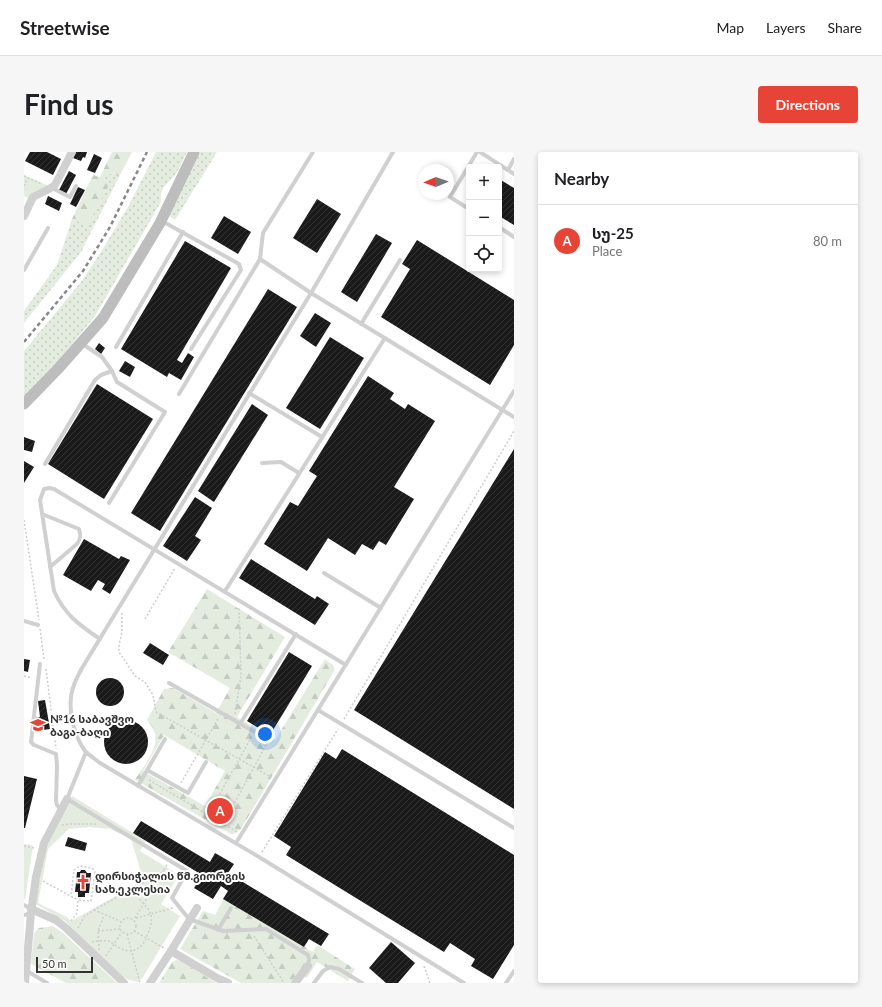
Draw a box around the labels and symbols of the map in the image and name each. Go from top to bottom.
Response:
north arrow [418,164,454,200]
place label: №16 საბავშვო ბაგა-ბაღი [50,712,134,739]
school or university icon: №16 საბავშვო ბაგა-ბაღი [29,716,47,734]
your location [255,724,275,744]
pin: A [207,796,233,826]
place label: დირსიჭალის წმ.გიორგის სახ.ეკლესია [95,869,245,896]
church icon: დირსიჭალის წმ.გიორგის სახ.ეკლესია [74,873,92,891]
scale bar [36,955,93,974]

